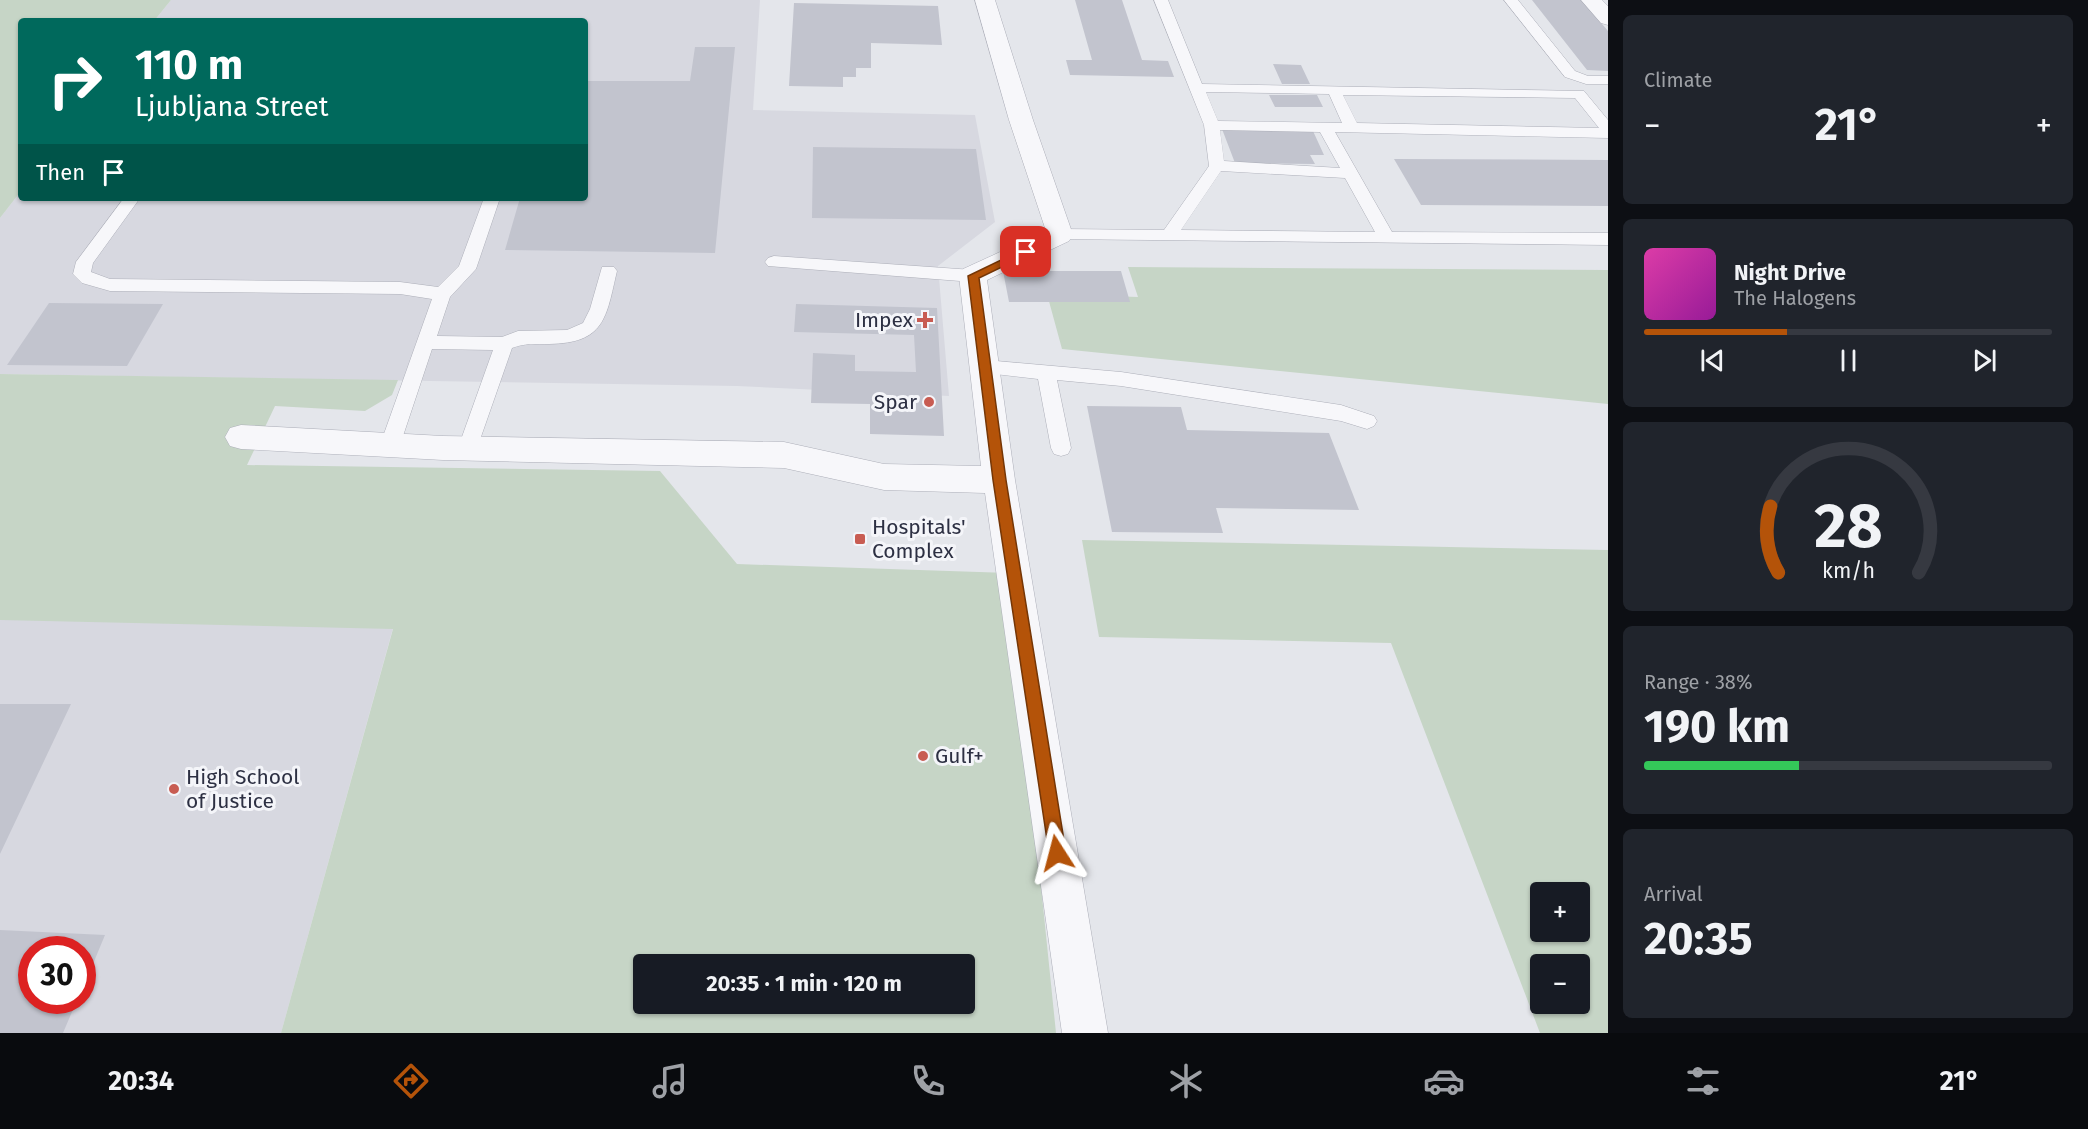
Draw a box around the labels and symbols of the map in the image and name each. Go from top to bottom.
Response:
pin [1000,226,1051,277]
place label: Impex [855,307,914,333]
marker: Impex [918,313,932,327]
place label: Spar [874,389,917,415]
marker: Spar [922,395,936,409]
place label: Hospitals' Complex [872,514,966,564]
marker: Hospitals' Complex [853,532,867,546]
place label: Gulf+ [935,743,984,769]
marker: Gulf+ [916,749,930,763]
place label: High School of Justice [186,764,299,814]
marker: High School of Justice [167,782,181,796]
position arrow [1025,821,1089,885]
speed limit sign: 30 [18,936,96,1014]

